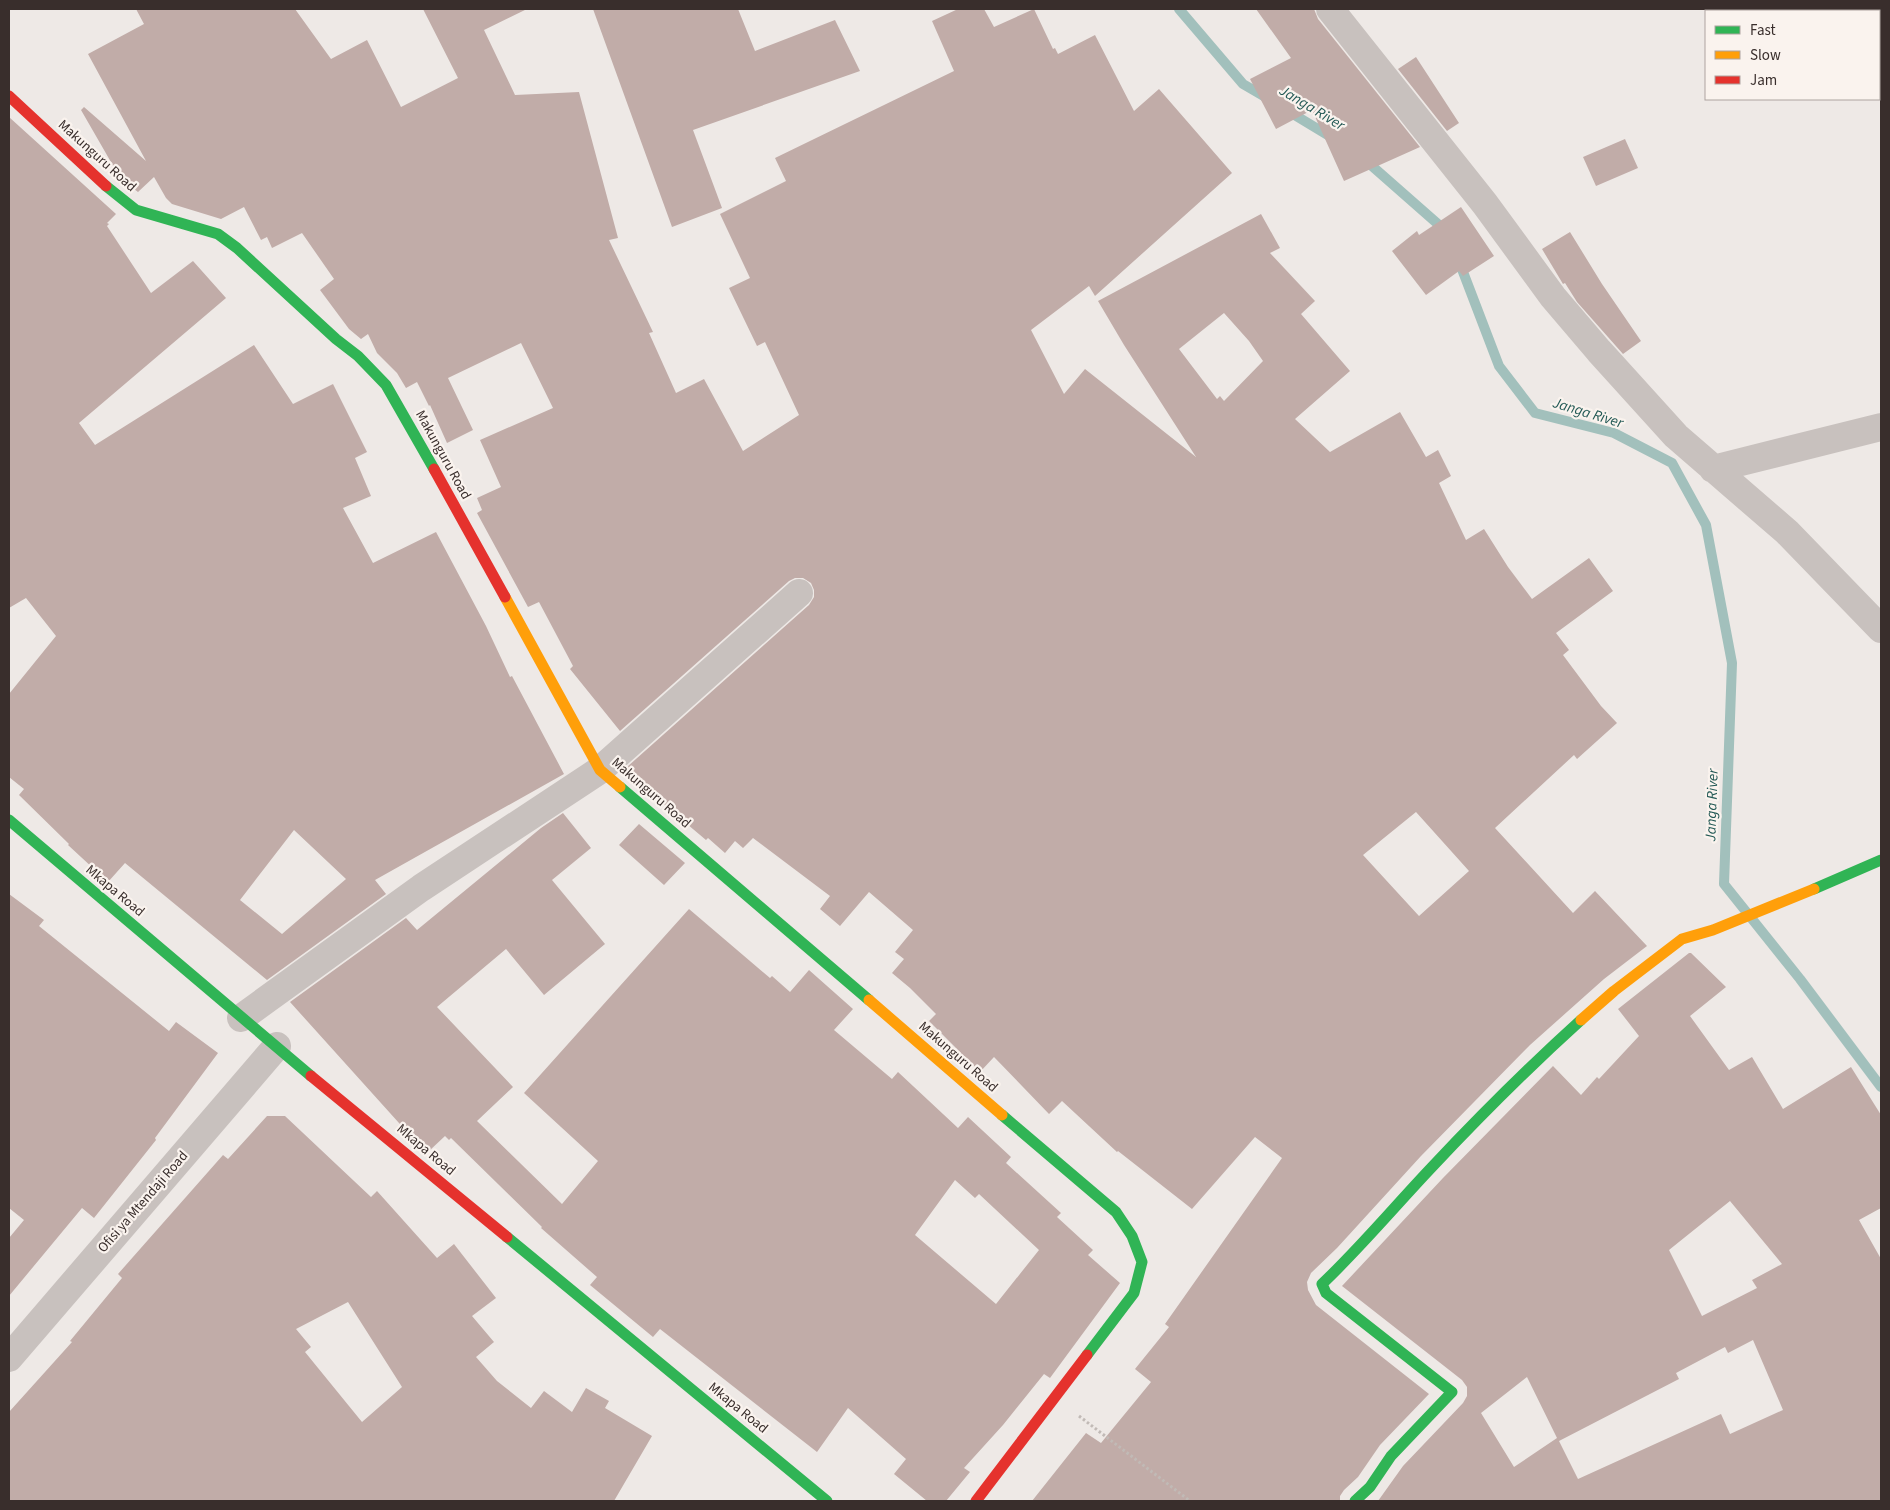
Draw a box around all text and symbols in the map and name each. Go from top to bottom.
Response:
legend [1705,10,1880,100]
text: Fast [1750,20,1776,41]
text: Slow [1750,45,1781,66]
text: Jam [1750,70,1777,91]
water label: Janga River [1275,80,1349,136]
street label: Makunguru Road [53,115,141,197]
water label: Janga River [1549,392,1627,434]
street label: Makunguru Road [410,407,476,503]
street label: Makunguru Road [607,753,695,833]
water label: Janga River [1700,767,1724,843]
street label: Mkapa Road [81,860,149,922]
street label: Makunguru Road [914,1017,1002,1097]
street label: Mkapa Road [392,1119,460,1181]
street label: Ofisi ya Mtendaji Road [93,1147,193,1257]
street label: Mkapa Road [704,1378,772,1438]

